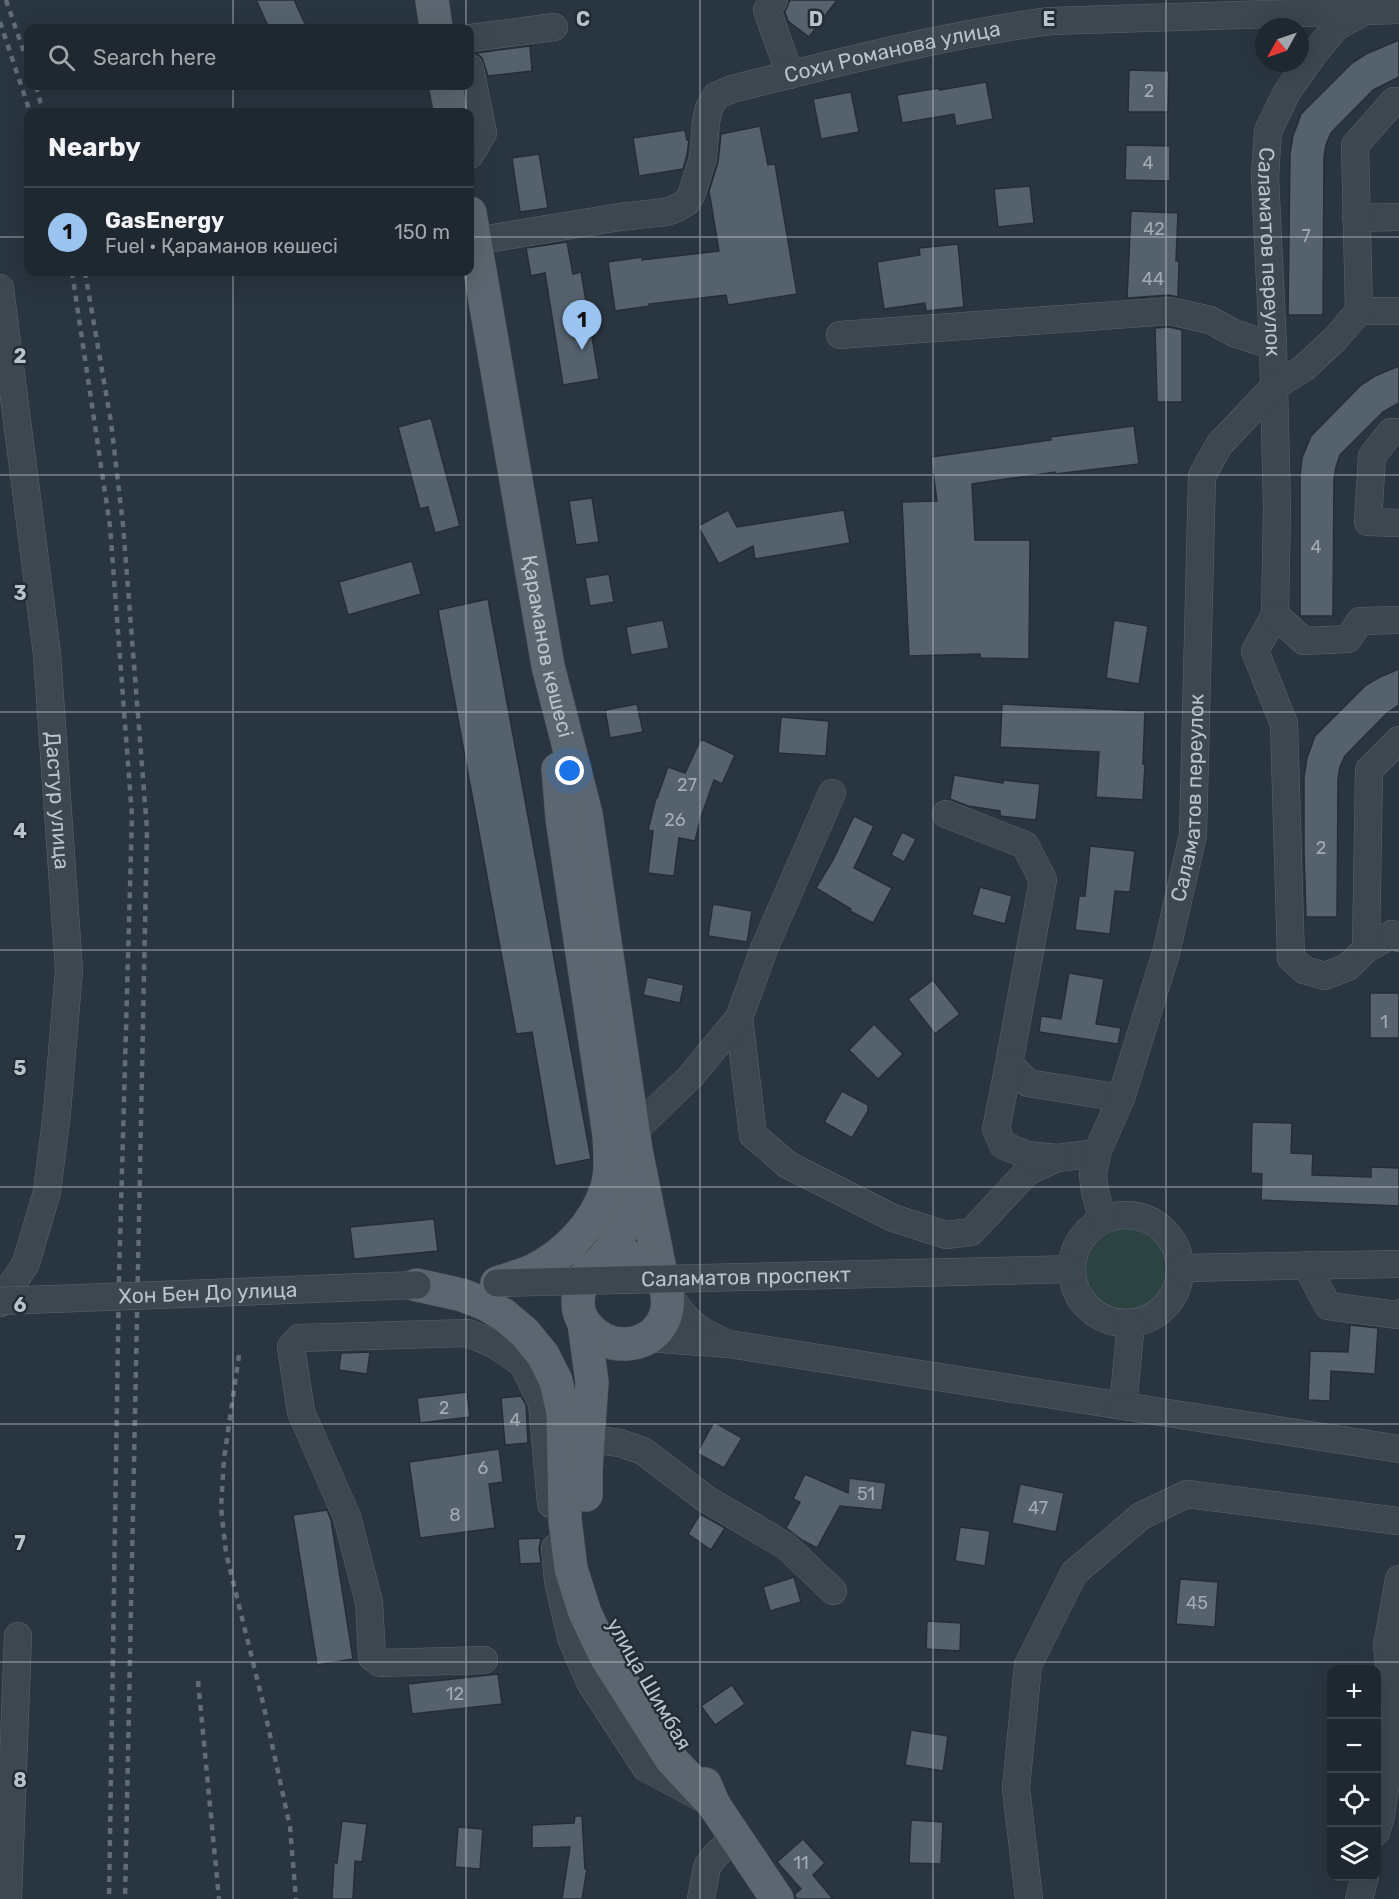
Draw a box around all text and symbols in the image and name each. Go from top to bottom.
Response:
text: C [576,7,590,31]
text: D [809,7,823,31]
text: E [1043,7,1055,31]
street label: Сохи Романова улица [782,16,1002,88]
north arrow [1255,18,1309,72]
search box [24,24,474,90]
icon: search [45,41,78,74]
text: Search here [93,44,216,71]
house number: 2 [1144,80,1154,102]
text: Nearby [48,132,141,163]
street label: Саламатов переулок [1253,147,1286,357]
house number: 4 [1142,152,1154,174]
text: GasEnergy [105,207,224,234]
house number: 42 [1143,218,1165,240]
text: 1 [63,220,72,244]
text: 150 m [394,220,450,244]
house number: 7 [1301,225,1311,247]
text: Fuel · Қараманов көшесі [105,234,338,258]
house number: 44 [1142,268,1164,290]
pin: 1 [562,300,602,350]
text: 2 [14,344,27,368]
house number: 4 [1310,536,1322,558]
street label: Қараманов көшесі [517,553,579,740]
text: 3 [13,581,27,605]
street label: Саламатов переулок [1165,693,1209,904]
street label: Дастур улица [40,731,75,871]
your location [555,756,584,785]
house number: 27 [677,774,697,796]
house number: 26 [664,809,686,831]
text: 4 [13,819,27,843]
house number: 2 [1316,837,1326,859]
house number: 1 [1380,1011,1388,1033]
text: 5 [14,1056,27,1080]
street label: Саламатов проспект [641,1261,851,1292]
street label: Хон Бен До улица [118,1277,298,1308]
text: 6 [13,1293,27,1317]
house number: 2 [439,1397,449,1419]
house number: 4 [509,1409,521,1431]
house number: 6 [478,1457,489,1479]
house number: 51 [857,1483,875,1505]
house number: 47 [1028,1497,1048,1519]
house number: 8 [449,1504,461,1526]
text: 7 [14,1531,26,1555]
house number: 45 [1186,1592,1208,1614]
street label: улица Шимбая [602,1613,697,1754]
map controls [1327,1665,1381,1881]
button: + [1327,1665,1381,1719]
house number: 12 [446,1683,464,1705]
button: − [1327,1719,1381,1773]
text: 8 [13,1768,27,1792]
button: locate [1327,1773,1381,1827]
button: layers [1327,1827,1381,1881]
house number: 11 [793,1852,809,1874]

